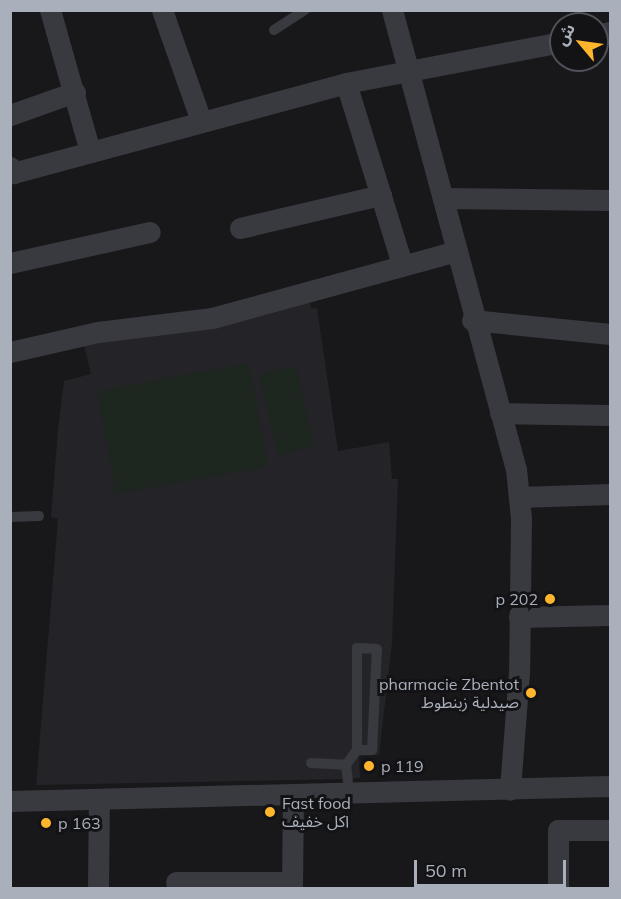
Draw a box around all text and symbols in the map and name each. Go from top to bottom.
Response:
north arrow [549,12,609,72]
text: ش [551,20,579,49]
place label: p 202 [495,589,538,609]
marker: p 202 [543,592,557,606]
place label: pharmacie Zbentot صيدلية زبنطوط [379,674,519,712]
marker: pharmacie Zbentot صيدلية زبنطوط [524,686,538,700]
place label: p 119 [381,756,424,776]
marker: p 119 [362,759,376,773]
place label: Fast food اكل خفيف [282,793,351,831]
marker: Fast food اكل خفيف [263,805,277,819]
place label: p 163 [58,813,101,833]
marker: p 163 [39,816,53,830]
scale bar [417,848,568,886]
text: 50 m [425,859,467,882]

